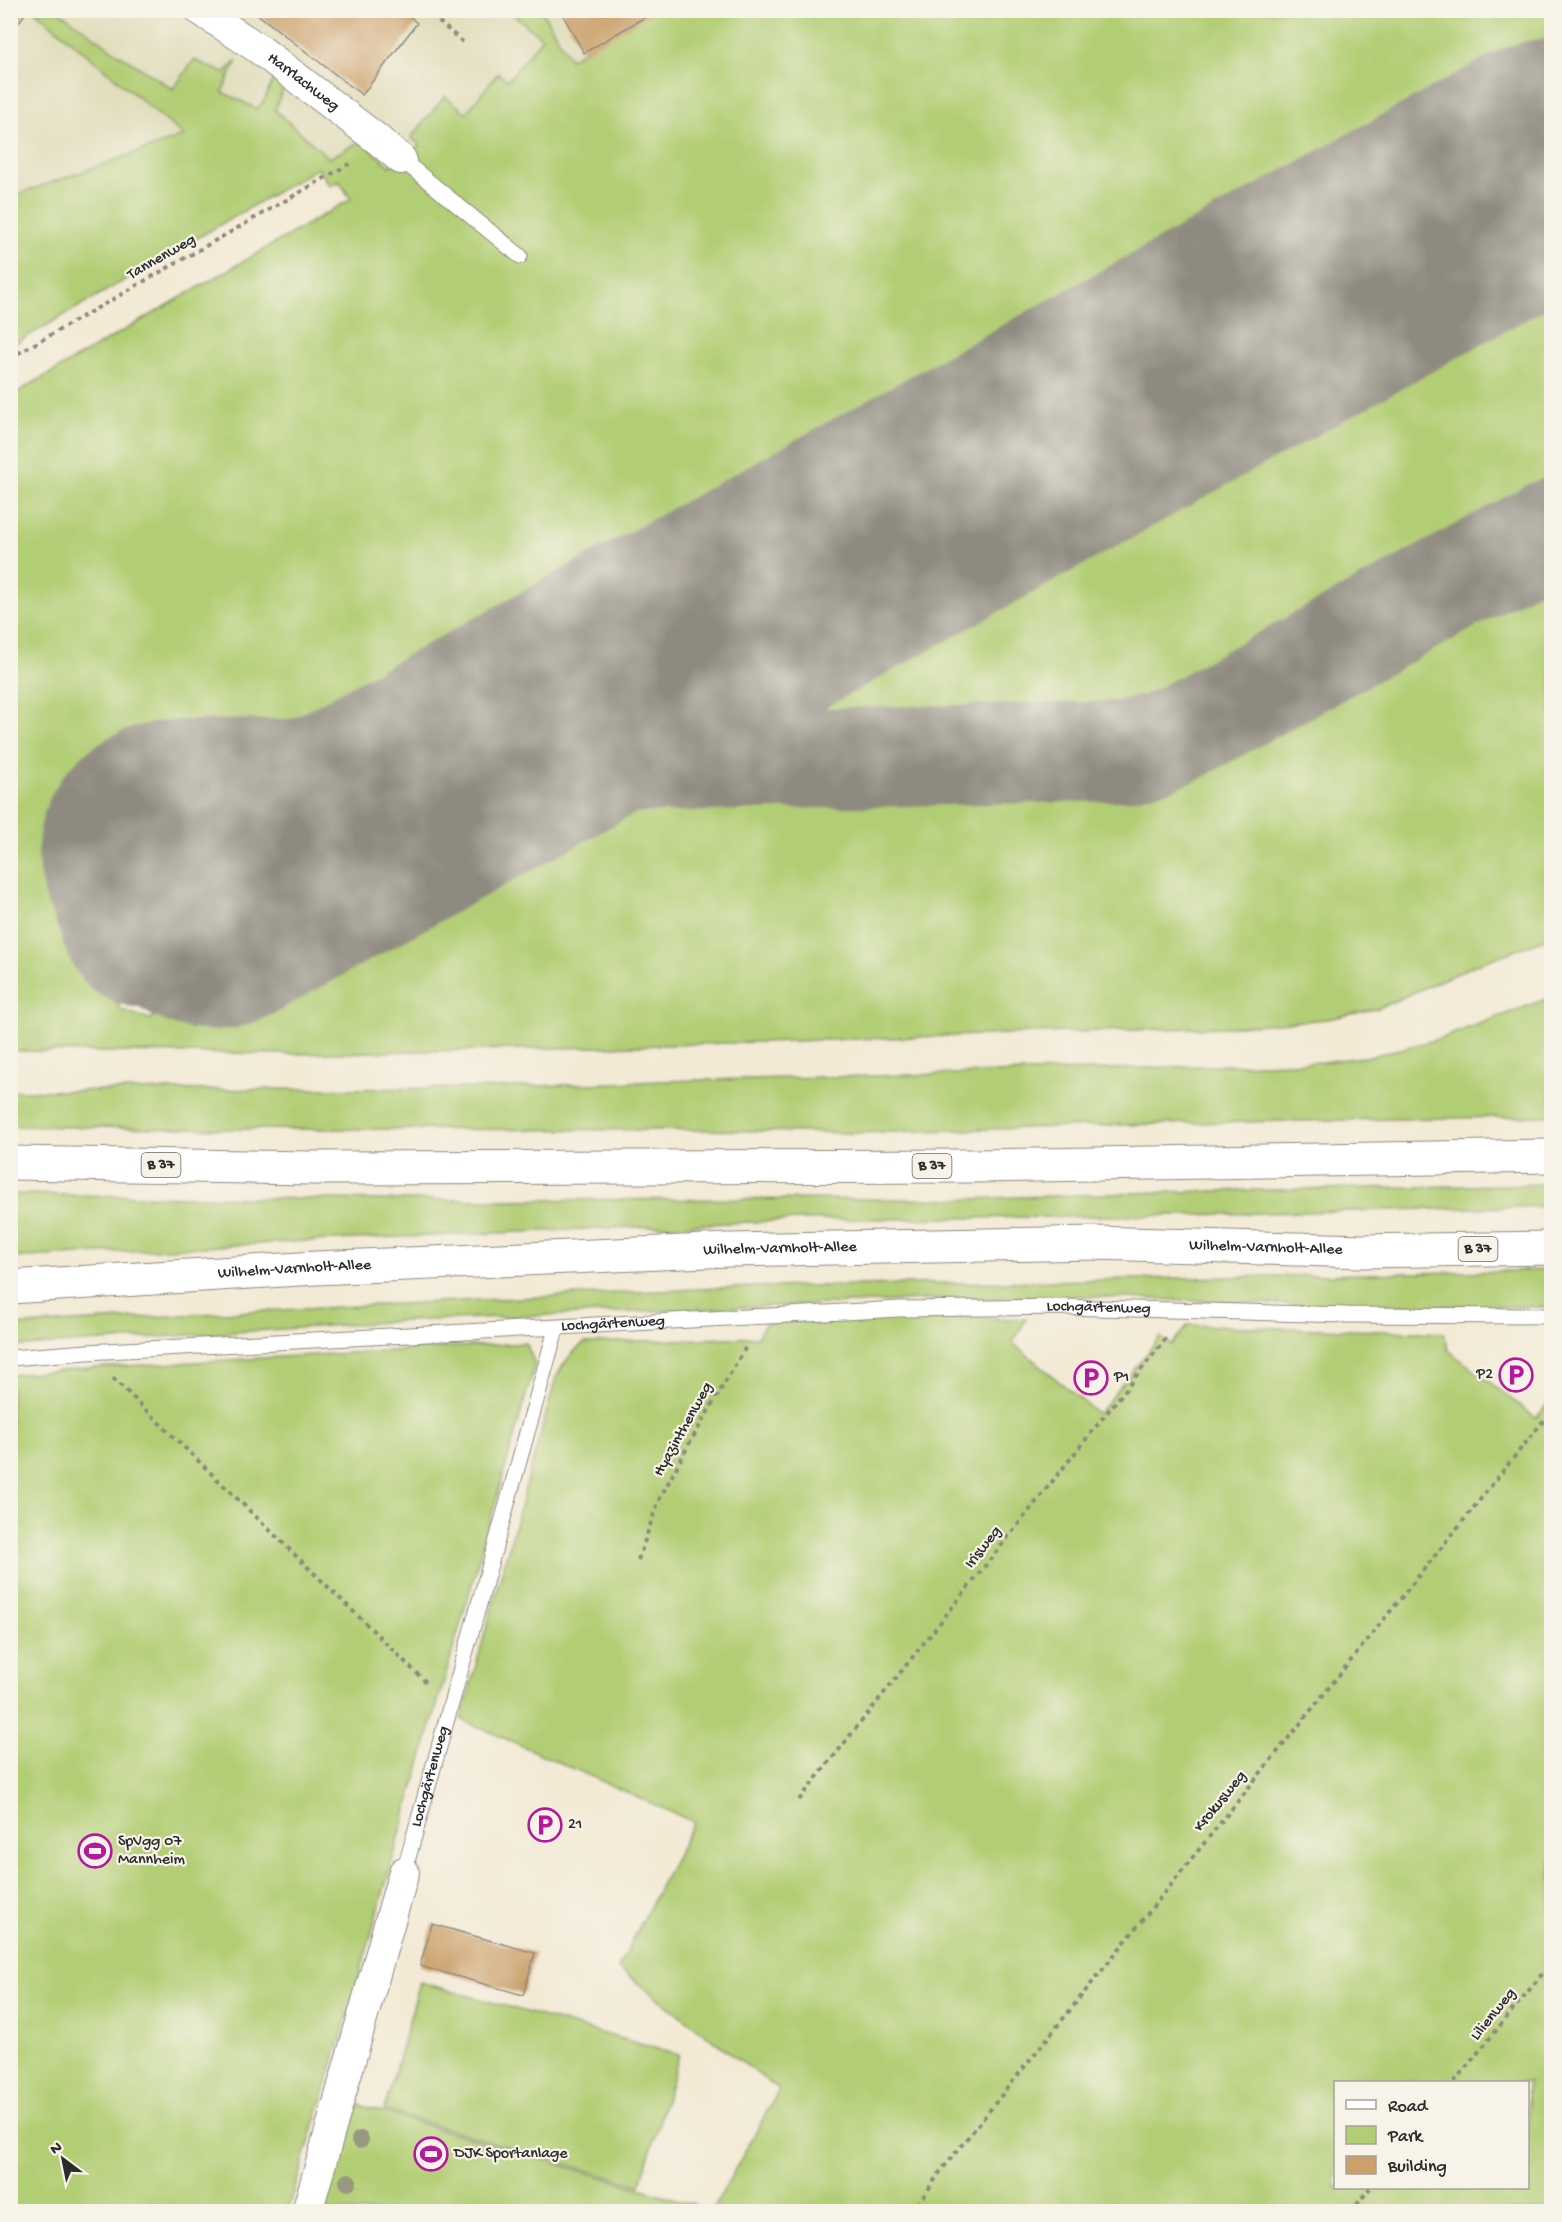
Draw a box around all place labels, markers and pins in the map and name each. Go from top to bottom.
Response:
parking icon: P2 [1498,1357,1534,1393]
parking icon: P1 [1073,1360,1109,1396]
place label: P2 [1475,1366,1493,1385]
place label: P1 [1113,1369,1129,1388]
parking icon: 21 [527,1807,563,1843]
place label: 21 [568,1816,582,1835]
sports icon: SpVgg 07 Mannheim [77,1833,113,1869]
place label: SpVgg 07 Mannheim [118,1833,186,1870]
sports icon: DJK Sportanlage [413,2136,449,2172]
place label: DJK Sportanlage [453,2145,568,2164]

